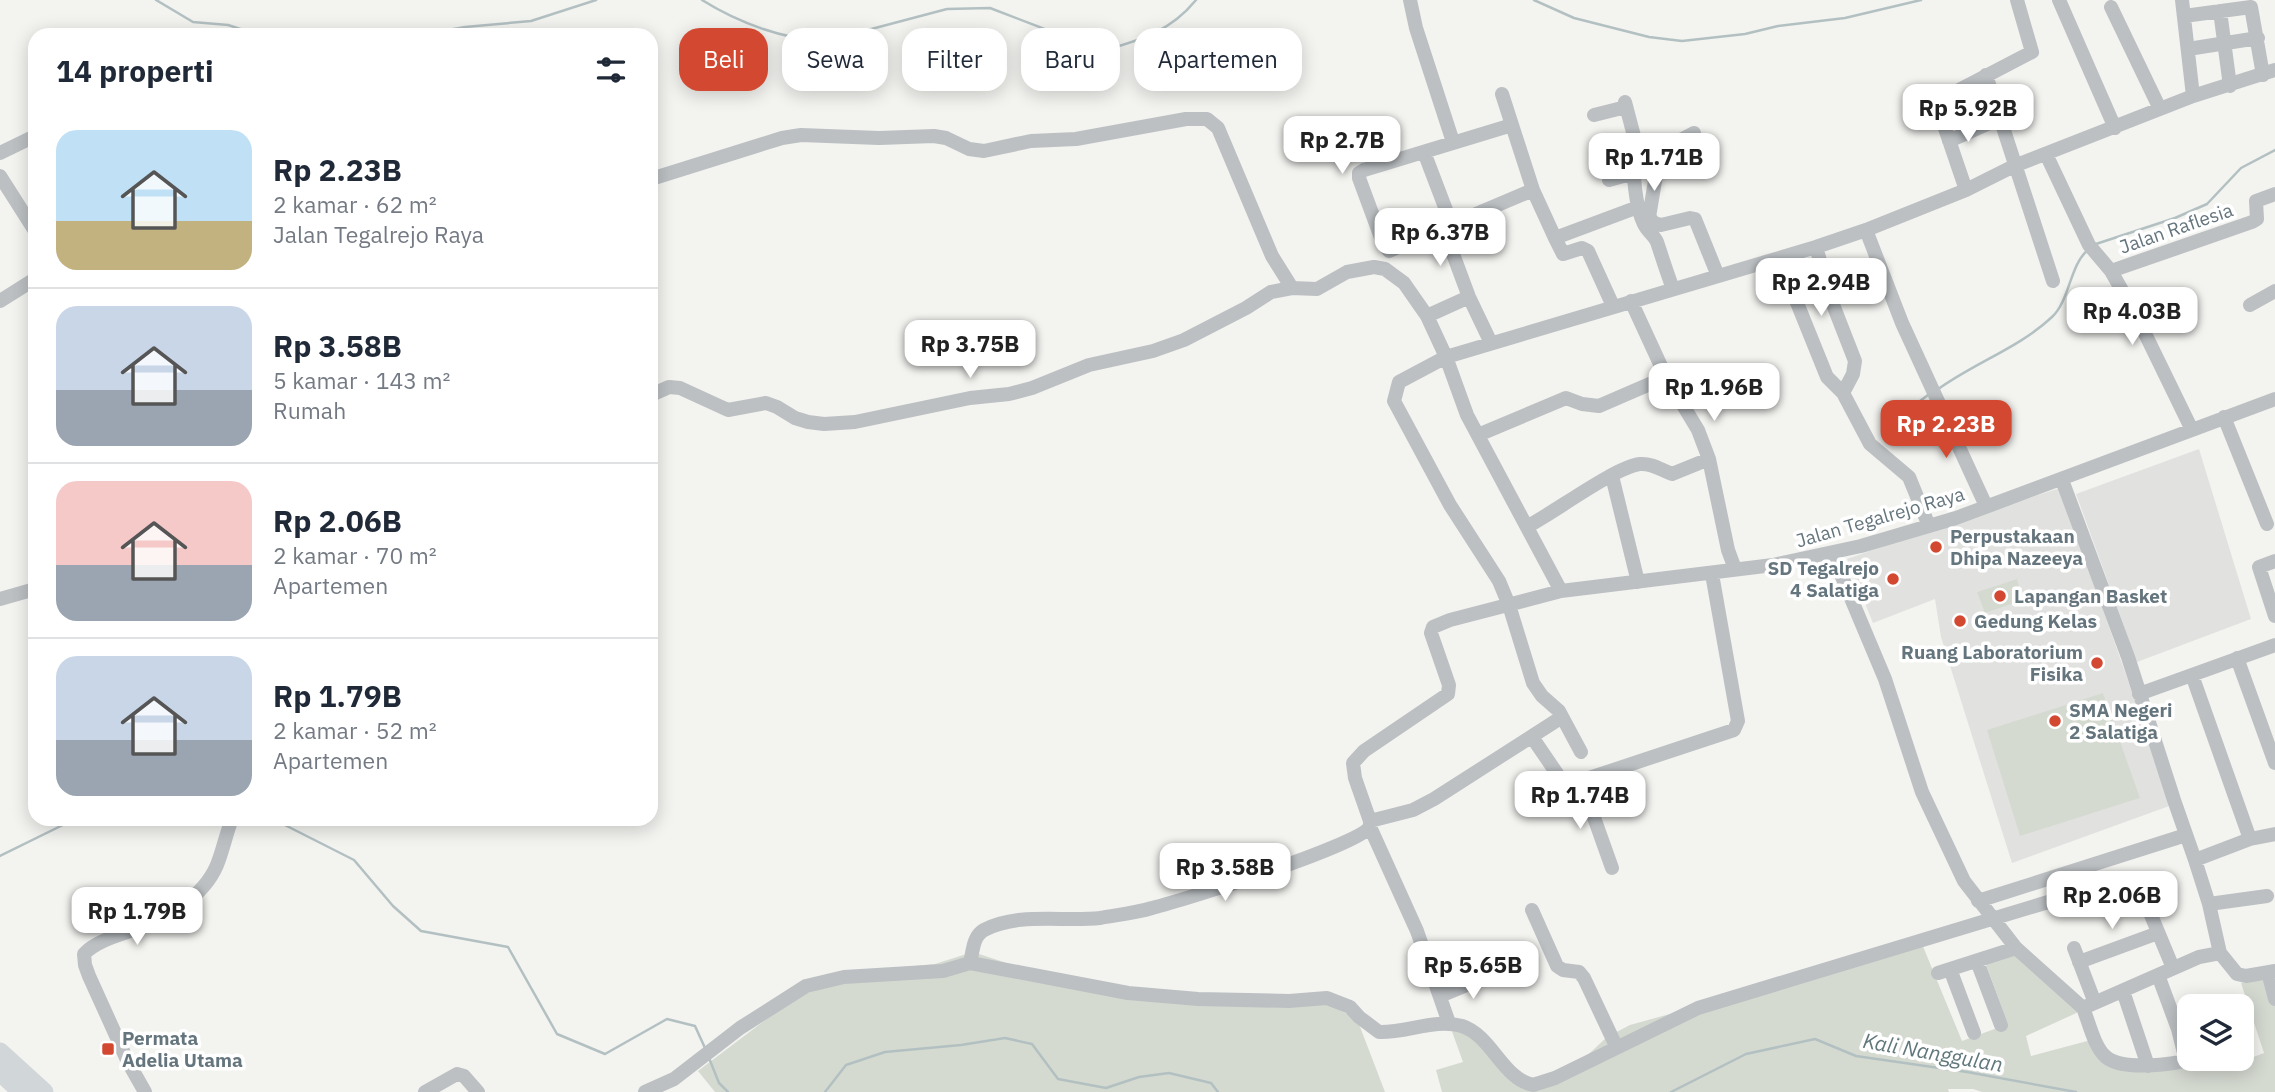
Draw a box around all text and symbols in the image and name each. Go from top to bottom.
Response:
chip: Beli [679,28,768,91]
chip: Sewa [782,28,888,91]
chip: Filter [902,28,1007,91]
chip: Baru [1021,28,1120,91]
chip: Apartemen [1134,28,1302,91]
text: 14 properti [56,51,214,90]
icon: filters [592,51,630,89]
pin: Rp 5.92B [1896,85,2040,144]
text: Rp 5.92B [1919,92,2017,122]
pin: Rp 2.7B [1277,116,1407,176]
text: Rp 2.7B [1300,124,1385,154]
pin: Rp 1.71B [1582,134,1726,193]
text: Rp 1.71B [1605,141,1703,171]
text: Rp 2.23B [273,150,402,189]
icon: home [112,158,196,242]
text: 2 kamar · 62 m² [273,189,437,219]
street label: Jalan Raflesia [2116,197,2236,259]
pin: Rp 6.37B [1368,208,1512,268]
text: Rp 6.37B [1391,216,1489,246]
text: Jalan Tegalrejo Raya [273,219,484,249]
pin: Rp 2.94B [1749,258,1893,318]
text: Rp 2.94B [1772,266,1870,296]
pin: Rp 4.03B [2060,288,2204,347]
text: Rp 4.03B [2083,295,2181,325]
pin: Rp 3.75B [898,320,1042,380]
text: Rp 3.58B [273,326,402,365]
text: Rp 3.75B [921,328,1019,358]
icon: home [112,334,196,418]
pin: Rp 1.96B [1642,364,1786,423]
text: 5 kamar · 143 m² [273,365,451,395]
text: Rp 1.96B [1665,371,1763,401]
text: Rumah [273,395,346,425]
pin: Rp 2.23B [1874,400,2018,460]
text: Rp 2.23B [1897,408,1995,438]
street label: Jalan Tegalrejo Raya [1793,481,1967,553]
text: Rp 2.06B [273,501,402,540]
icon: home [112,509,196,593]
place label: Perpustakaan Dhipa Nazeeya [1950,524,2083,570]
marker: Perpustakaan Dhipa Nazeeya [1928,539,1944,555]
text: 2 kamar · 70 m² [273,540,437,570]
place label: SD Tegalrejo 4 Salatiga [1767,556,1879,602]
text: Apartemen [273,570,388,600]
marker: SD Tegalrejo 4 Salatiga [1885,571,1901,587]
place label: Lapangan Basket [2014,584,2167,608]
marker: Lapangan Basket [1992,588,2008,604]
place label: Gedung Kelas [1974,609,2097,633]
marker: Gedung Kelas [1952,613,1968,629]
place label: Ruang Laboratorium Fisika [1901,640,2083,686]
marker: Ruang Laboratorium Fisika [2089,655,2105,671]
text: Rp 1.79B [273,676,402,715]
icon: home [112,684,196,768]
place label: SMA Negeri 2 Salatiga [2069,698,2173,744]
marker: SMA Negeri 2 Salatiga [2047,713,2063,729]
text: 2 kamar · 52 m² [273,715,437,745]
text: Apartemen [273,745,388,775]
pin: Rp 1.74B [1508,772,1652,831]
text: Rp 1.74B [1531,779,1629,809]
pin: Rp 3.58B [1153,844,1297,903]
text: Rp 3.58B [1176,851,1274,881]
pin: Rp 2.06B [2040,872,2184,931]
text: Rp 2.06B [2063,879,2161,909]
pin: Rp 1.79B [65,888,209,947]
text: Rp 1.79B [88,895,186,925]
pin: Rp 5.65B [1401,942,1545,1001]
text: Rp 5.65B [1424,949,1522,979]
map controls [2177,994,2254,1071]
button: layers [2177,994,2254,1071]
place label: Permata Adelia Utama [122,1026,243,1072]
water label: Kali Nanggulan [1861,1026,2005,1078]
marker: Permata Adelia Utama [100,1041,116,1057]

